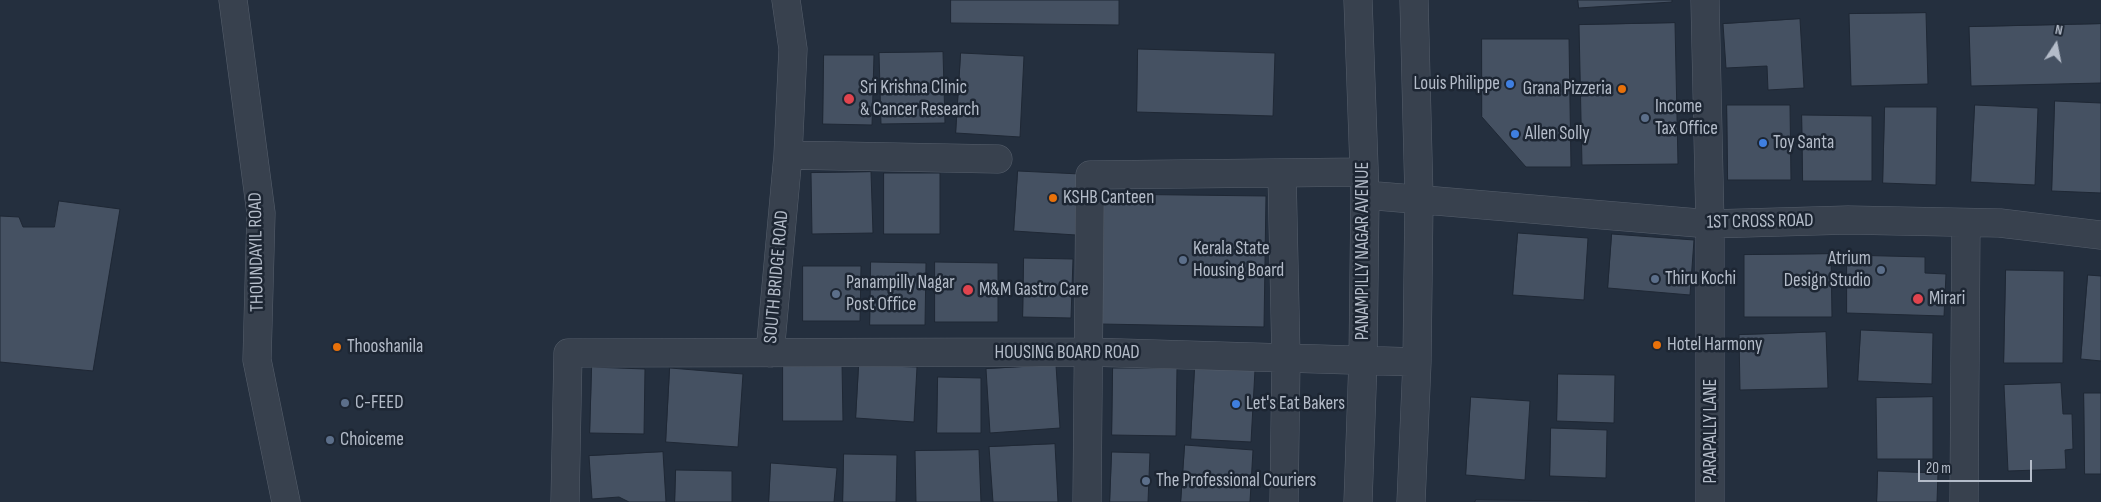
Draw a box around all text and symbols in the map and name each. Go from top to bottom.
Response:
north arrow [2031,20,2081,70]
text: N [2054,21,2064,39]
place label: Louis Philippe [1413,73,1500,95]
place label: Sri Krishna Clinic & Cancer Research [860,77,979,121]
marker: Louis Philippe [1504,78,1516,90]
place label: Grana Pizzeria [1523,78,1612,100]
marker: Grana Pizzeria [1616,83,1628,95]
marker: Sri Krishna Clinic & Cancer Research [842,92,856,106]
place label: Income Tax Office [1655,96,1718,140]
marker: Income Tax Office [1639,112,1651,124]
place label: Allen Solly [1525,123,1590,145]
marker: Allen Solly [1509,128,1521,140]
place label: Toy Santa [1773,132,1834,154]
marker: Toy Santa [1757,137,1769,149]
street label: PANAMPILLY NAGAR AVENUE [1352,162,1374,340]
place label: KSHB Canteen [1063,187,1154,209]
street label: THOUNDAYIL ROAD [245,192,269,312]
marker: KSHB Canteen [1047,192,1059,204]
street label: SOUTH BRIDGE ROAD [760,210,794,344]
street label: 1ST CROSS ROAD [1706,210,1814,234]
place label: Kerala State Housing Board [1193,238,1284,282]
place label: Atrium Design Studio [1784,248,1871,292]
marker: Kerala State Housing Board [1177,254,1189,266]
marker: Atrium Design Studio [1875,264,1887,276]
place label: Thiru Kochi [1665,268,1736,290]
place label: Panampilly Nagar Post Office [846,272,955,316]
marker: Thiru Kochi [1649,273,1661,285]
place label: M&M Gastro Care [979,279,1089,301]
marker: M&M Gastro Care [961,283,975,297]
marker: Panampilly Nagar Post Office [830,288,842,300]
place label: Mirari [1929,288,1965,310]
marker: Mirari [1911,292,1925,306]
place label: Hotel Harmony [1667,334,1762,356]
place label: Thooshanila [347,336,423,358]
marker: Hotel Harmony [1651,339,1663,351]
marker: Thooshanila [331,341,343,353]
street label: HOUSING BOARD ROAD [994,342,1140,364]
street label: PARAPALLY LANE [1700,379,1722,483]
place label: C-FEED [355,392,404,414]
place label: Let's Eat Bakers [1246,393,1345,415]
marker: C-FEED [339,397,351,409]
marker: Let's Eat Bakers [1230,398,1242,410]
place label: Choiceme [340,429,404,451]
marker: Choiceme [324,434,336,446]
scale bar [1921,450,2035,482]
text: 20 m [1926,459,1951,478]
place label: The Professional Couriers [1156,470,1316,492]
marker: The Professional Couriers [1140,475,1152,487]

